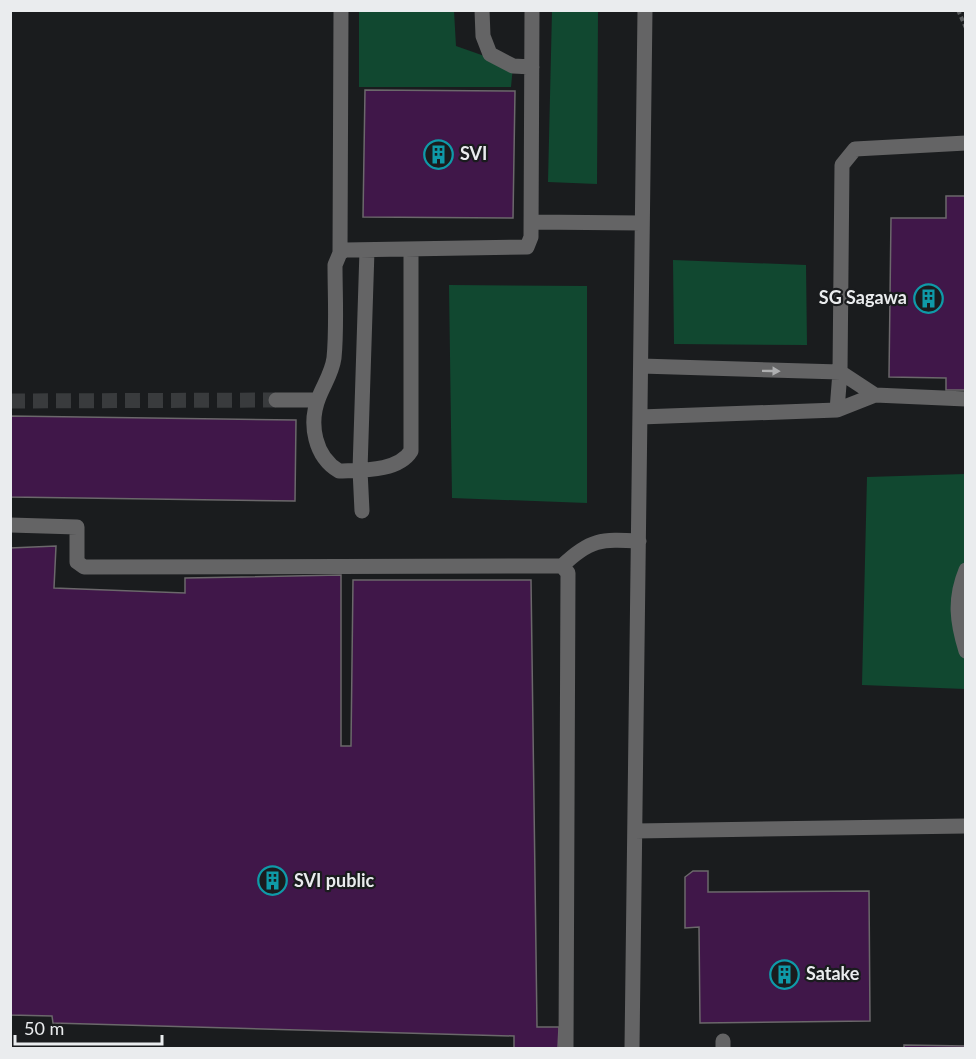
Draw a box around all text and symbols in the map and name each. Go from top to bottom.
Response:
building icon: SVI [423,138,455,170]
place label: SVI [460,142,487,164]
building icon: SG Sagawa [912,282,944,314]
place label: SG Sagawa [819,286,907,308]
one-way arrow [762,366,781,375]
building icon: SVI public [257,865,289,897]
place label: SVI public [294,869,374,891]
building icon: Satake [769,958,801,990]
place label: Satake [806,962,860,984]
scale bar [15,1008,162,1046]
text: 50 m [24,1017,64,1039]

